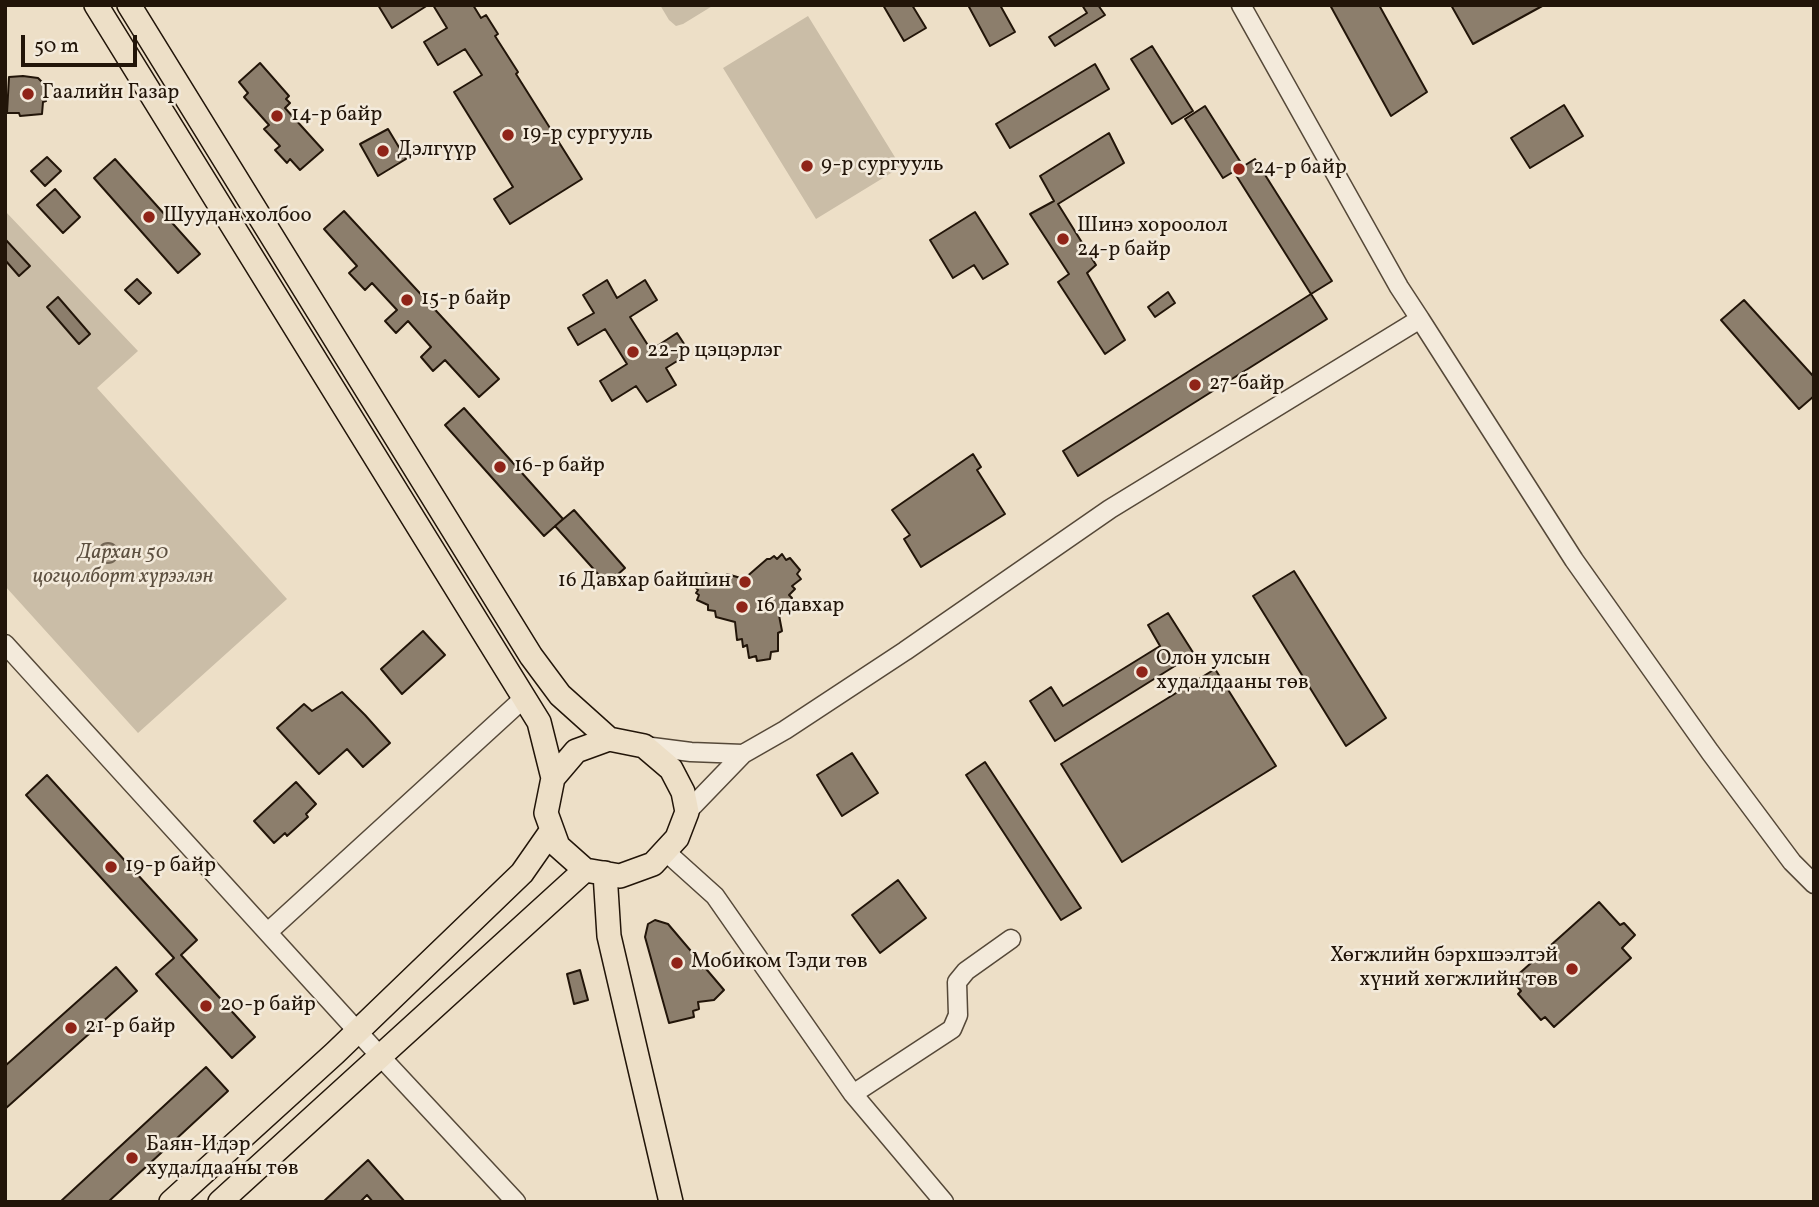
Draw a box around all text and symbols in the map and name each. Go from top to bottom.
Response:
scale bar [24,21,140,65]
text: 50 m [34,32,79,61]
place label: Гаалийн Газар [42,81,179,107]
marker: Гаалийн Газар [20,86,36,102]
place label: 14-р байр [291,103,382,129]
marker: 14-р байр [269,108,285,124]
place label: 19-р сургууль [522,122,653,148]
marker: 19-р сургууль [500,127,516,143]
place label: Дэлгүүр [397,138,477,164]
marker: Дэлгүүр [375,143,391,159]
place label: 9-р сургууль [821,153,944,179]
place label: 24-р байр [1253,156,1347,182]
marker: 9-р сургууль [799,158,815,174]
marker: 24-р байр [1231,161,1247,177]
place label: Шуудан холбоо [163,204,312,230]
marker: Шуудан холбоо [141,209,157,225]
place label: Шинэ хороолол 24-р байр [1077,214,1228,264]
marker: Шинэ хороолол 24-р байр [1055,231,1071,247]
place label: 15-р байр [421,287,511,313]
marker: 15-р байр [399,292,415,308]
place label: 22-р цэцэрлэг [647,339,782,365]
marker: 22-р цэцэрлэг [625,344,641,360]
place label: 27-байр [1209,372,1284,398]
marker: 27-байр [1187,377,1203,393]
place label: 16-р байр [514,454,605,480]
marker: 16-р байр [492,459,508,475]
park label: Дархан 50 цогцолборт хүрээлэн [32,541,214,591]
place label: 16 Давхар байшин [558,569,731,595]
marker: 16 Давхар байшин [737,574,753,590]
place label: 16 давхар [756,594,844,620]
marker: 16 давхар [734,599,750,615]
place label: Олон улсын худалдааны төв [1156,647,1309,697]
marker: Олон улсын худалдааны төв [1134,664,1150,680]
place label: 19-р байр [125,854,216,880]
marker: 19-р байр [103,859,119,875]
place label: Хөгжлийн бэрхшээлтэй хүний хөгжлийн төв [1330,944,1558,994]
place label: Мобиком Тэди төв [691,950,868,976]
marker: Мобиком Тэди төв [669,955,685,971]
marker: Хөгжлийн бэрхшээлтэй хүний хөгжлийн төв [1564,961,1580,977]
place label: 20-р байр [220,993,316,1019]
marker: 20-р байр [198,998,214,1014]
place label: 21-р байр [85,1015,175,1041]
marker: 21-р байр [63,1020,79,1036]
place label: Баян-Идэр худалдааны төв [146,1133,299,1183]
marker: Баян-Идэр худалдааны төв [124,1150,140,1166]

